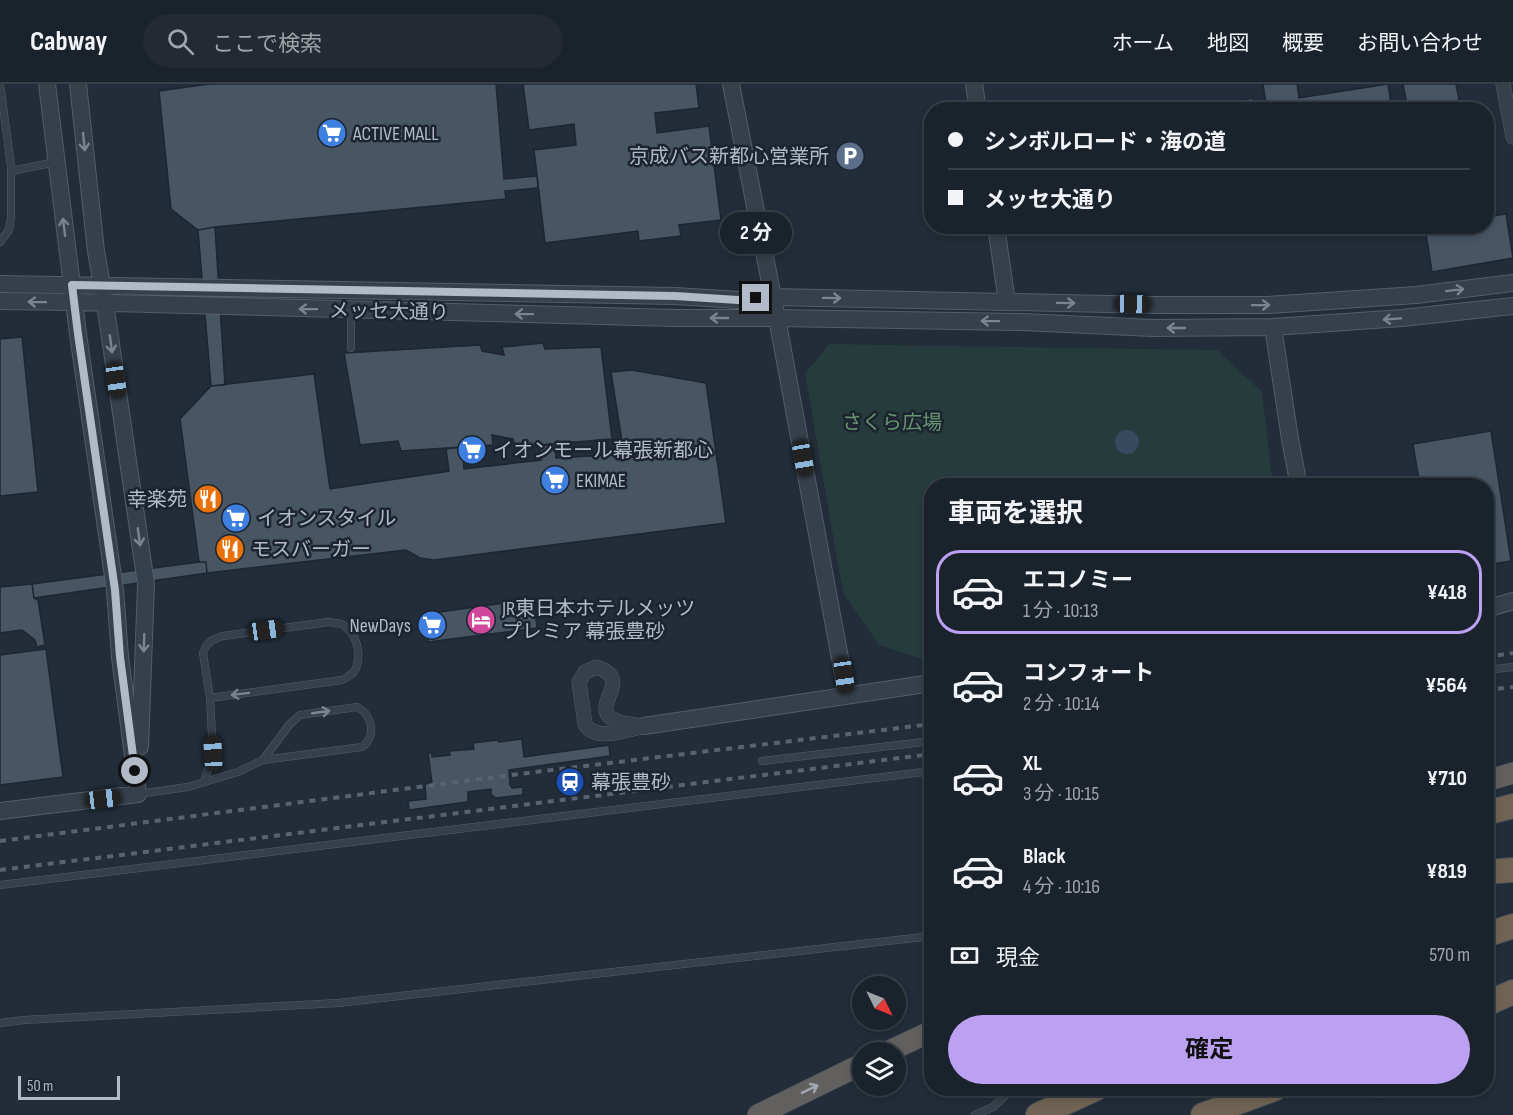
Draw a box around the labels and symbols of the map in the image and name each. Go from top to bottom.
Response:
supermarket icon: ACTIVE MALL [316,117,348,149]
place label: ACTIVE MALL [352,122,439,146]
one-way arrow [79,132,90,152]
parking icon: 京成バス新都心営業所 [834,140,866,172]
place label: 京成バス新都心営業所 [629,145,829,169]
callout: 2 分 [720,211,792,253]
one-way arrow [58,218,69,238]
route end [742,284,769,311]
one-way arrow [1445,285,1465,296]
one-way arrow [821,292,841,304]
car [1115,295,1151,313]
one-way arrow [27,296,47,308]
one-way arrow [1055,297,1075,309]
street label: メッセ大通り [329,299,449,325]
one-way arrow [1250,299,1270,310]
one-way arrow [298,303,318,314]
one-way arrow [514,308,534,320]
one-way arrow [709,312,729,324]
one-way arrow [1383,313,1403,324]
one-way arrow [980,316,1000,327]
one-way arrow [1167,322,1187,333]
one-way arrow [106,334,117,353]
car [105,361,127,399]
park label: さくら広場 [842,411,942,435]
supermarket icon: イオンモール幕張新都心 [456,434,488,466]
place label: イオンモール幕張新都心 [493,439,713,463]
car [791,439,815,477]
supermarket icon: EKIMAE [539,464,571,496]
place label: EKIMAE [576,469,626,493]
restaurant icon: 幸楽苑 [192,483,224,515]
place label: 幸楽苑 [127,488,187,512]
supermarket icon: イオンスタイル [220,502,252,534]
place label: イオンスタイル [257,507,397,531]
one-way arrow [133,527,144,546]
restaurant icon: モスバーガー [214,533,246,565]
place label: モスバーガー [251,538,371,562]
place label: JR東日本ホテルメッツ プレミア 幕張豊砂 [501,597,695,644]
hotel icon: JR東日本ホテルメッツ プレミア 幕張豊砂 [465,604,497,636]
supermarket icon: NewDays [416,609,448,641]
place label: NewDays [349,614,411,638]
car [247,619,285,641]
one-way arrow [138,632,149,652]
car [833,656,855,694]
one-way arrow [231,688,251,699]
one-way arrow [311,706,331,717]
car [203,735,223,771]
route start [121,757,148,784]
station icon: 幕張豊砂 [554,766,586,798]
place label: 幕張豊砂 [591,771,671,795]
car [84,788,122,810]
north arrow [852,976,906,1030]
scale bar [18,1073,120,1100]
one-way arrow [801,1083,819,1095]

